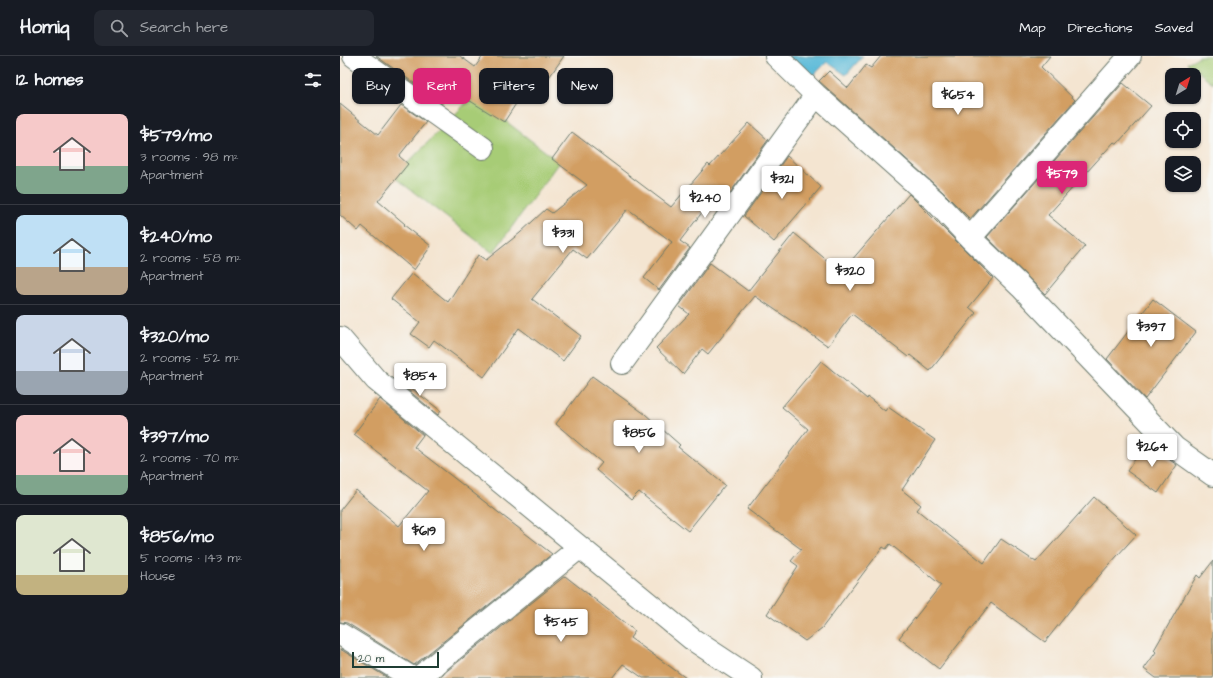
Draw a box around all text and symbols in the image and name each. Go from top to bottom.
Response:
search box [94,10,374,46]
text: Homiq [20,14,70,41]
icon: search [108,17,130,39]
text: Search here [140,17,228,38]
text: Map [1019,18,1046,38]
text: Directions [1068,18,1133,38]
text: Saved [1155,18,1193,38]
text: 12 homes [16,68,84,92]
chip: Buy [352,68,405,104]
chip: Rent [413,68,471,104]
chip: Filters [479,68,549,104]
chip: New [557,68,613,104]
north arrow [1165,68,1201,104]
map controls [1165,68,1201,192]
icon: filters [302,69,324,91]
pin: $654 [934,82,982,116]
text: $654 [941,86,975,104]
button: locate [1165,112,1201,148]
text: $579/mo [140,124,212,148]
icon: home [48,130,96,178]
text: 3 rooms · 98 m² [140,148,239,166]
button: layers [1165,156,1201,192]
pin: $579 [1038,161,1086,195]
text: $579 [1046,165,1078,183]
text: Apartment [140,166,204,184]
pin: $321 [758,166,806,200]
text: $321 [771,170,793,188]
pin: $240 [681,185,729,219]
text: $240 [689,189,721,207]
pin: $331 [539,220,587,254]
text: $331 [552,224,574,242]
text: $240/mo [140,225,212,249]
icon: home [48,231,96,279]
text: 2 rooms · 58 m² [140,249,241,267]
pin: $320 [826,258,874,292]
text: $320 [835,262,865,280]
text: Apartment [140,267,204,285]
pin: $397 [1127,314,1175,348]
text: $397 [1136,318,1166,336]
text: $320/mo [140,325,209,349]
icon: home [48,331,96,379]
text: 2 rooms · 52 m² [140,349,240,367]
pin: $854 [396,363,444,397]
text: Apartment [140,367,204,385]
text: $854 [403,367,437,385]
pin: $856 [615,420,663,454]
text: $856 [622,424,656,442]
text: $397/mo [140,425,209,449]
icon: home [48,431,96,479]
pin: $264 [1128,434,1176,468]
text: $264 [1136,438,1168,456]
text: 2 rooms · 70 m² [140,449,240,467]
text: Apartment [140,467,204,485]
pin: $619 [400,518,448,552]
text: $619 [412,522,436,540]
text: $856/mo [140,525,214,549]
icon: home [48,531,96,579]
text: 5 rooms · 143 m² [140,549,242,567]
text: House [140,567,175,585]
pin: $545 [537,609,585,643]
text: $545 [544,613,578,631]
scale bar [352,650,439,669]
text: 20 m [358,651,384,666]

